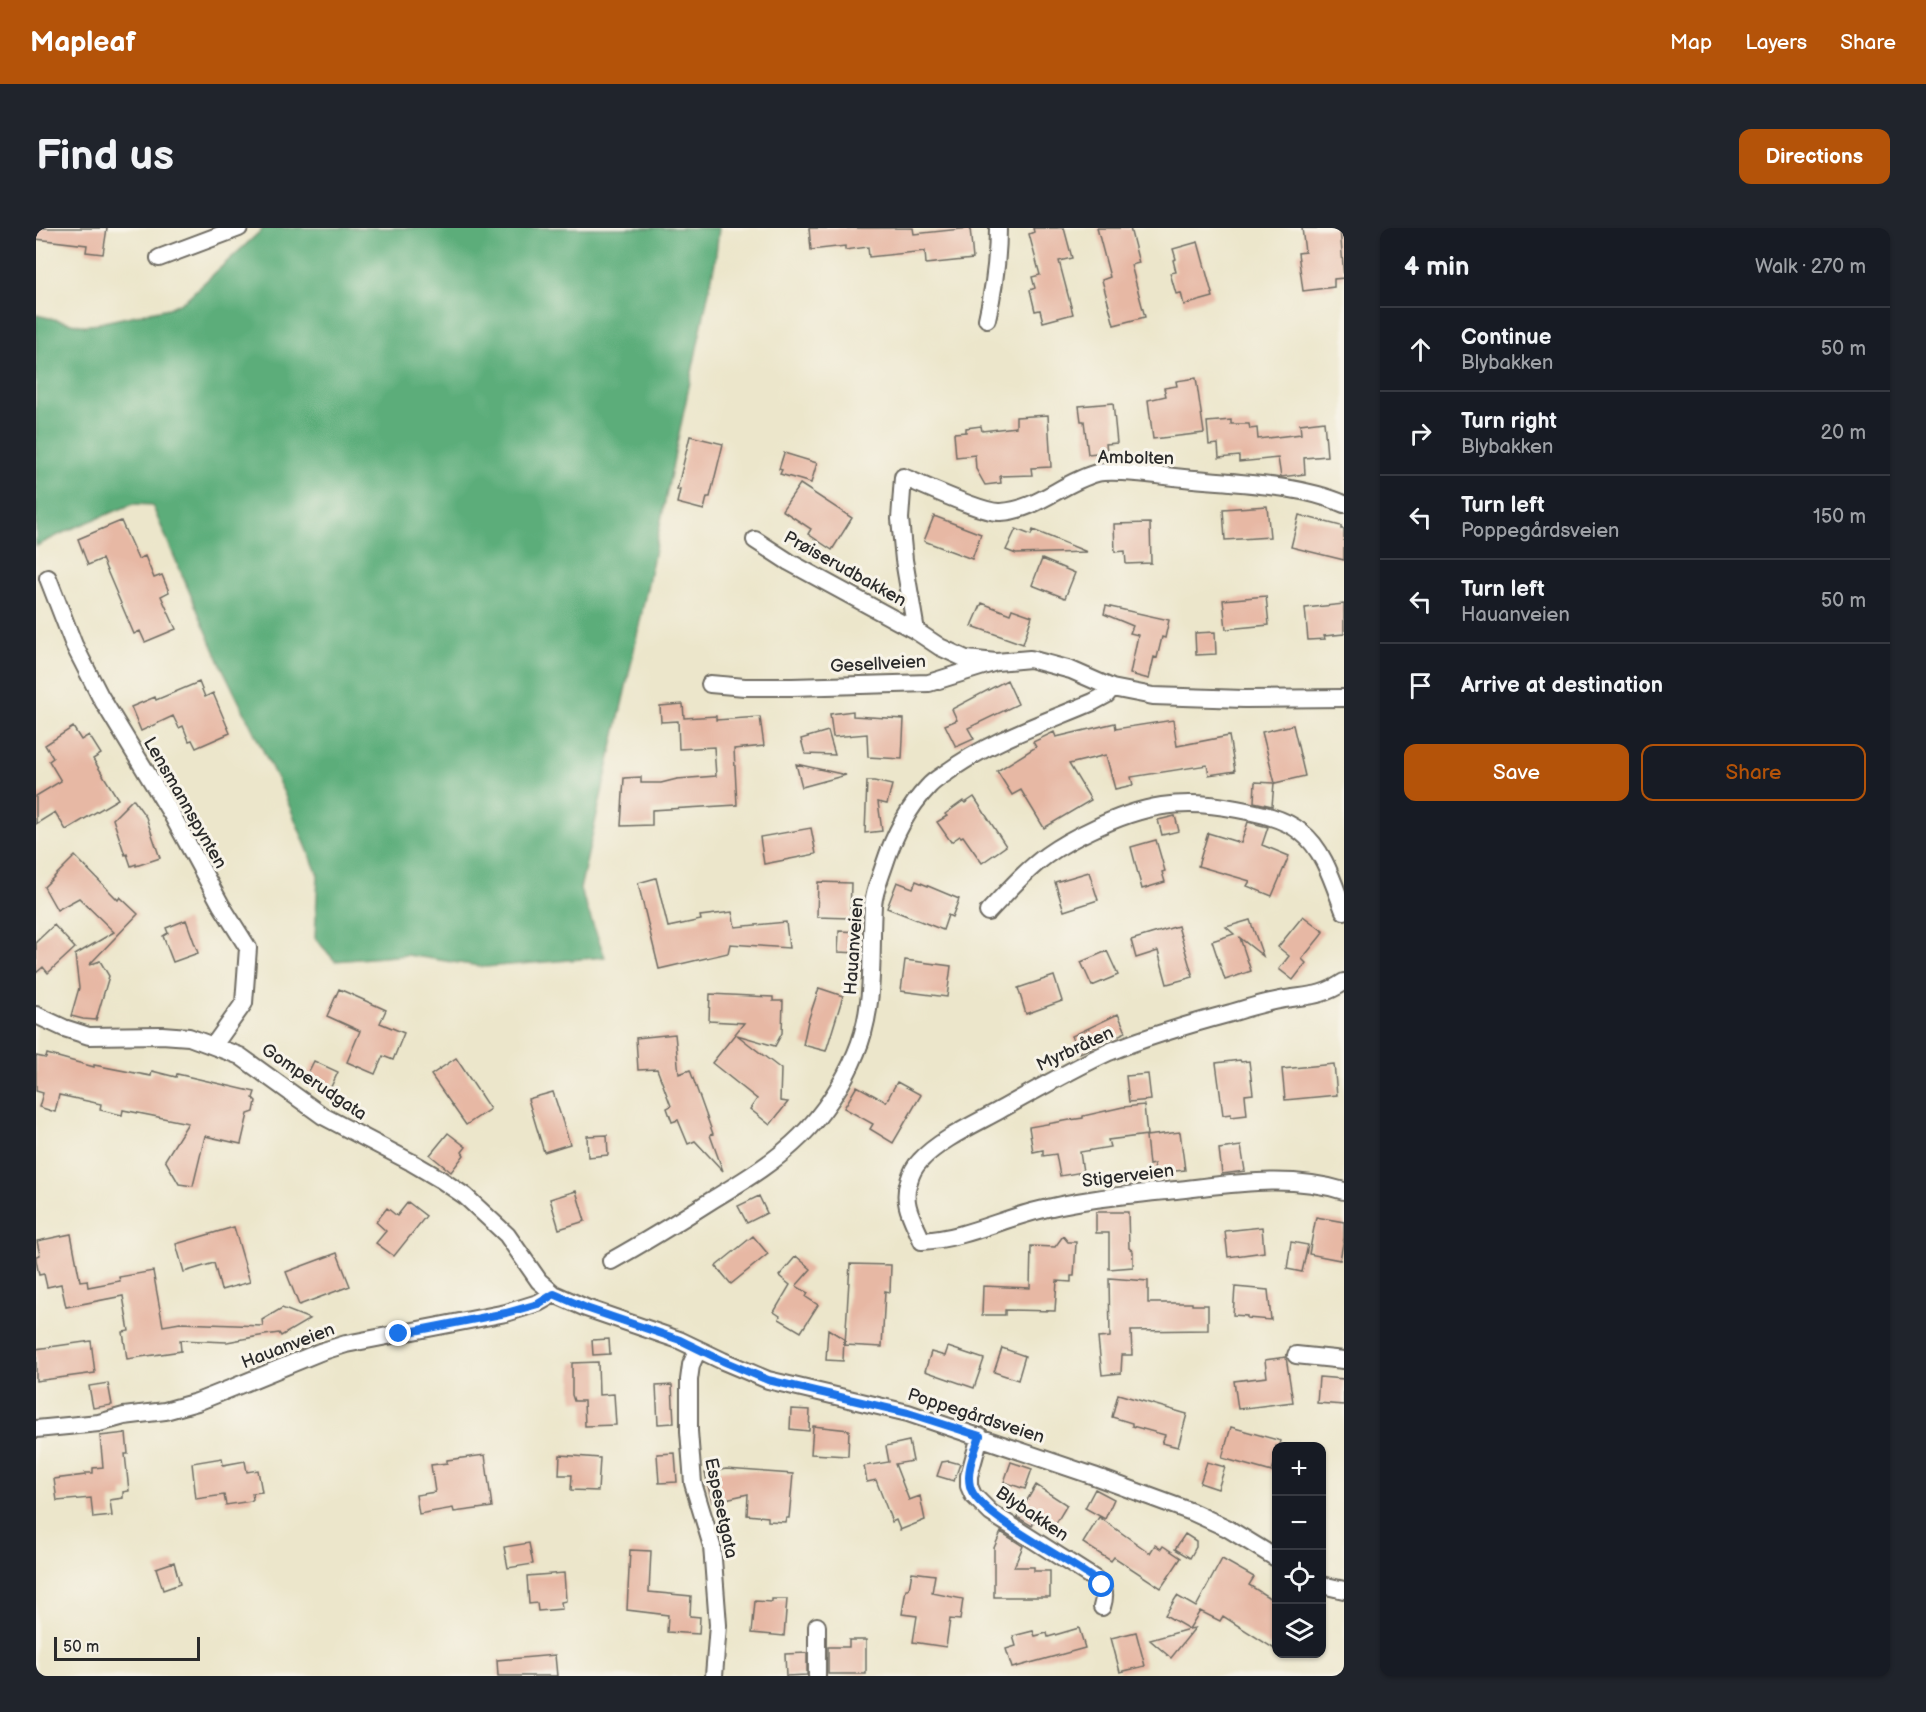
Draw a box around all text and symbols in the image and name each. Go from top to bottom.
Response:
text: Mapleaf [30,26,136,59]
text: Map [1670,30,1712,55]
text: Layers [1745,30,1807,55]
text: Share [1840,30,1896,55]
button: Directions [1739,129,1890,184]
text: Find us [36,131,174,182]
text: 4 min [1404,252,1469,283]
text: Walk · 270 m [1755,255,1866,279]
text: Continue [1461,324,1551,351]
icon: ahead [1404,333,1437,366]
text: 50 m [1821,337,1866,361]
text: Blybakken [1461,351,1553,375]
text: Turn right [1461,408,1557,435]
icon: right [1404,417,1437,450]
text: 20 m [1821,421,1866,445]
text: Blybakken [1461,435,1553,459]
street label: Ambolten [1098,447,1174,469]
text: Turn left [1461,492,1545,519]
icon: left [1404,501,1437,534]
text: 150 m [1813,505,1866,529]
text: Poppegårdsveien [1461,519,1619,543]
street label: Prøiserudbakken [780,527,910,611]
text: Turn left [1461,576,1545,603]
icon: left [1404,585,1437,618]
text: 50 m [1821,589,1866,613]
text: Hauanveien [1461,603,1570,627]
street label: Gesellveien [830,651,926,677]
icon: arrive [1404,669,1437,702]
text: Arrive at destination [1461,672,1663,699]
street label: Lensmannspynten [139,734,231,872]
button: Save [1404,744,1629,801]
button: Share [1641,744,1866,801]
street label: Hauanveien [840,896,868,996]
street label: Myrbråten [1033,1022,1117,1076]
street label: Gomperudgata [257,1039,371,1125]
street label: Stigerveien [1081,1160,1175,1192]
street label: Hauanveien [239,1319,337,1373]
route end [385,1320,411,1346]
street label: Poppegårdsveien [905,1384,1047,1448]
map controls [1272,1442,1326,1658]
button: + [1272,1442,1326,1496]
street label: Espesetgata [700,1456,742,1560]
street label: Blybakken [992,1482,1072,1546]
button: − [1272,1496,1326,1550]
button: locate [1272,1550,1326,1604]
route start [1088,1571,1114,1597]
button: layers [1272,1604,1326,1658]
scale bar [54,1634,200,1662]
text: 50 m [63,1638,99,1657]

